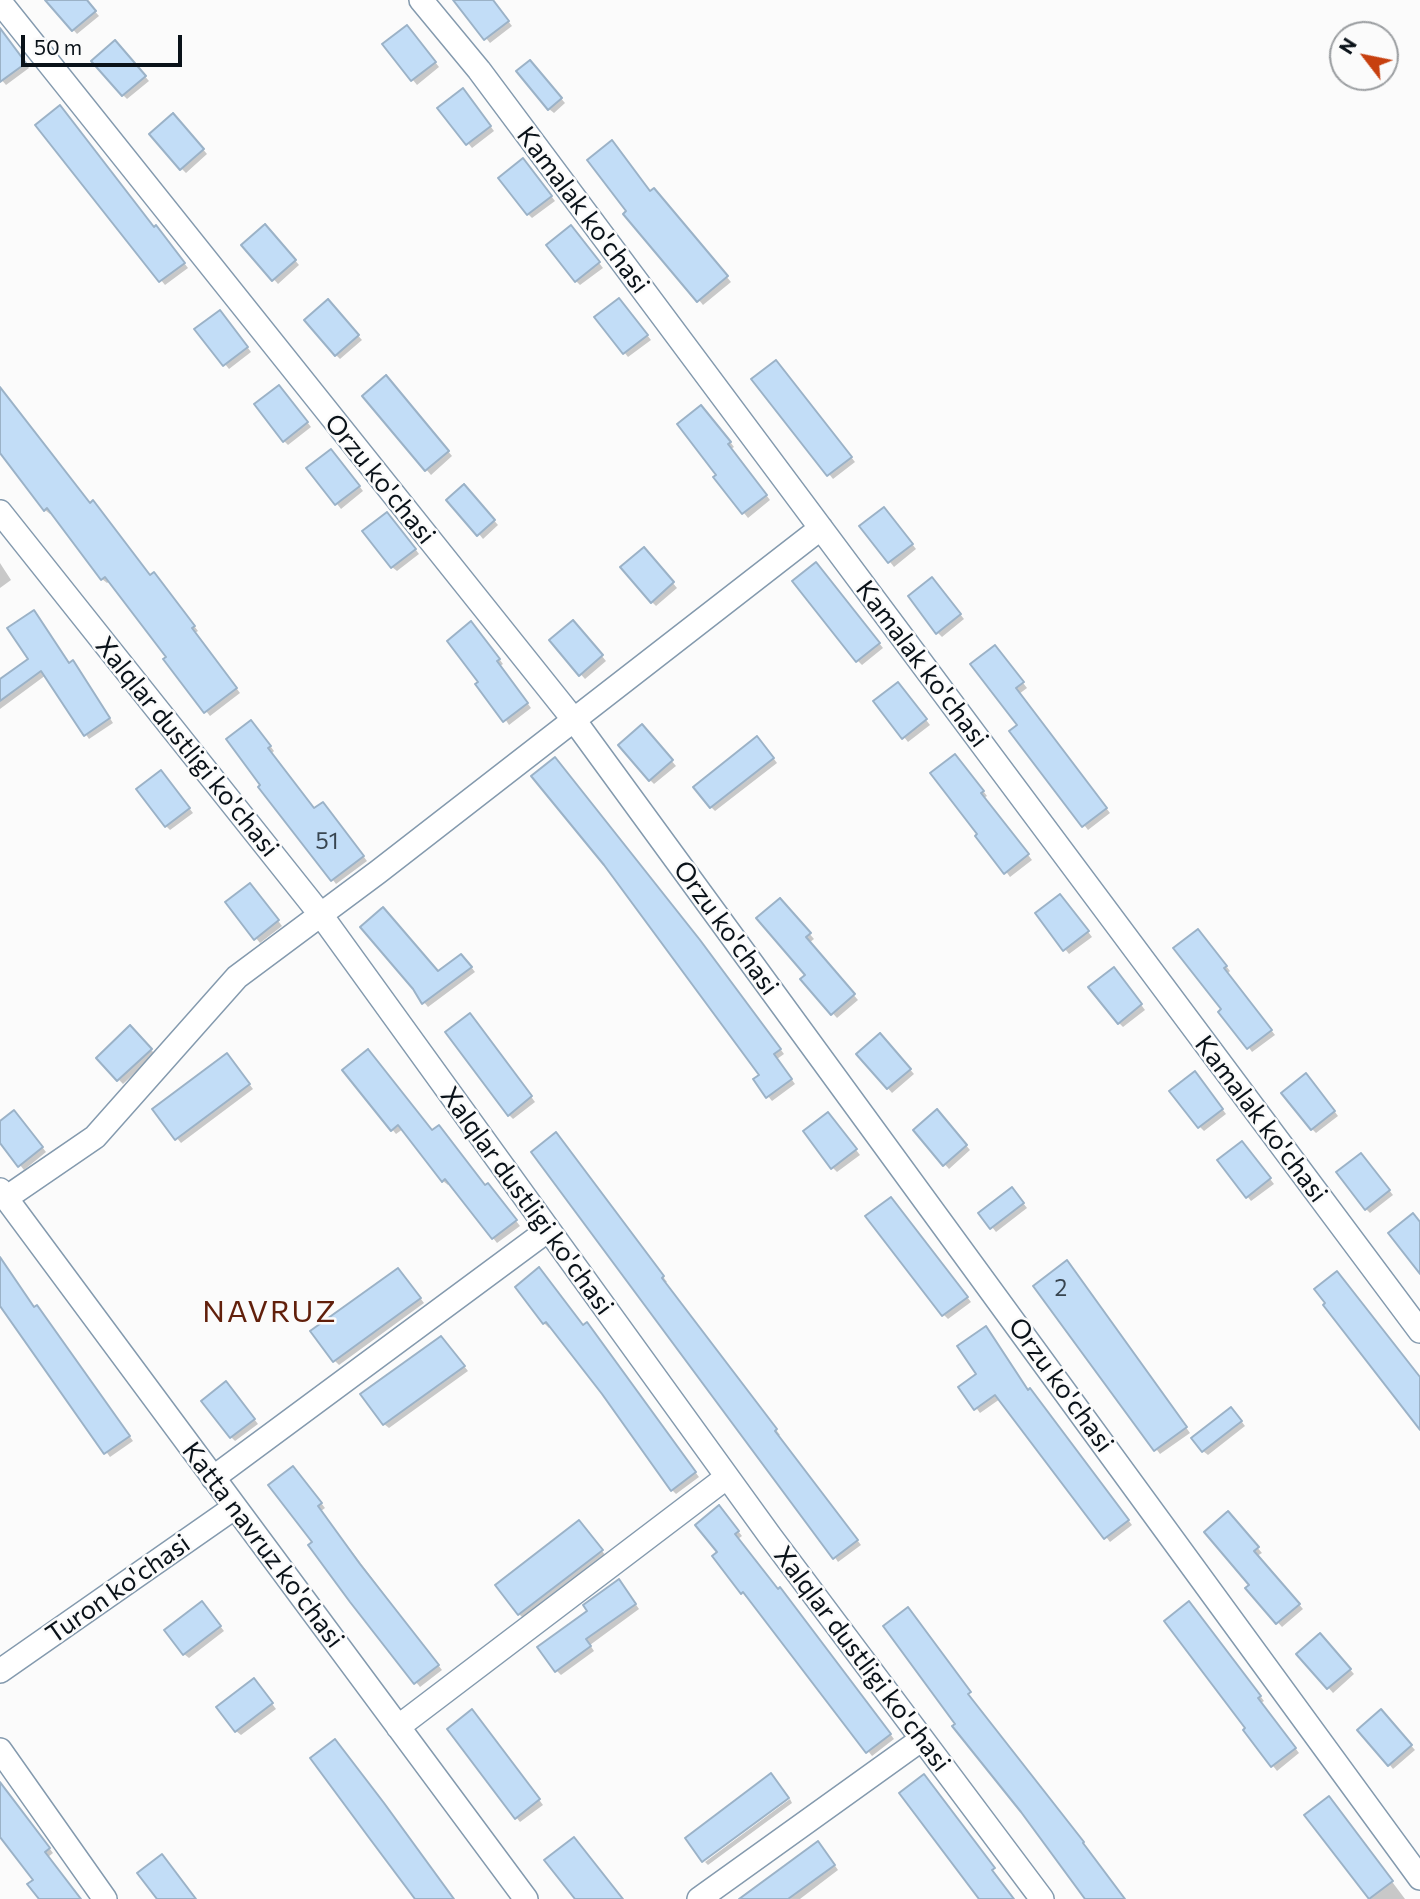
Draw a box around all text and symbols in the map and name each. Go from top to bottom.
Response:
scale bar [24,21,186,65]
north arrow [1329,21,1399,91]
text: 50 m [34,34,82,59]
text: N [1334,34,1361,58]
street label: Kamalak ko'chasi [510,120,656,300]
street label: Orzu ko'chasi [318,408,442,550]
street label: Kamalak ko'chasi [849,574,995,754]
street label: Xalqlar dustligi ko'chasi [89,631,285,863]
house number: 51 [315,827,339,855]
street label: Orzu ko'chasi [667,855,785,1001]
street label: Kamalak ko'chasi [1188,1029,1334,1209]
street label: Xalqlar dustligi ko'chasi [434,1081,620,1321]
house number: 2 [1055,1274,1067,1302]
district label: NAVRUZ [203,1294,337,1330]
street label: Orzu ko'chasi [1002,1312,1120,1458]
street label: Katta navruz ko'chasi [175,1436,351,1654]
street label: Turon ko'chasi [40,1528,196,1650]
street label: Xalqlar dustligi ko'chasi [767,1540,957,1778]

